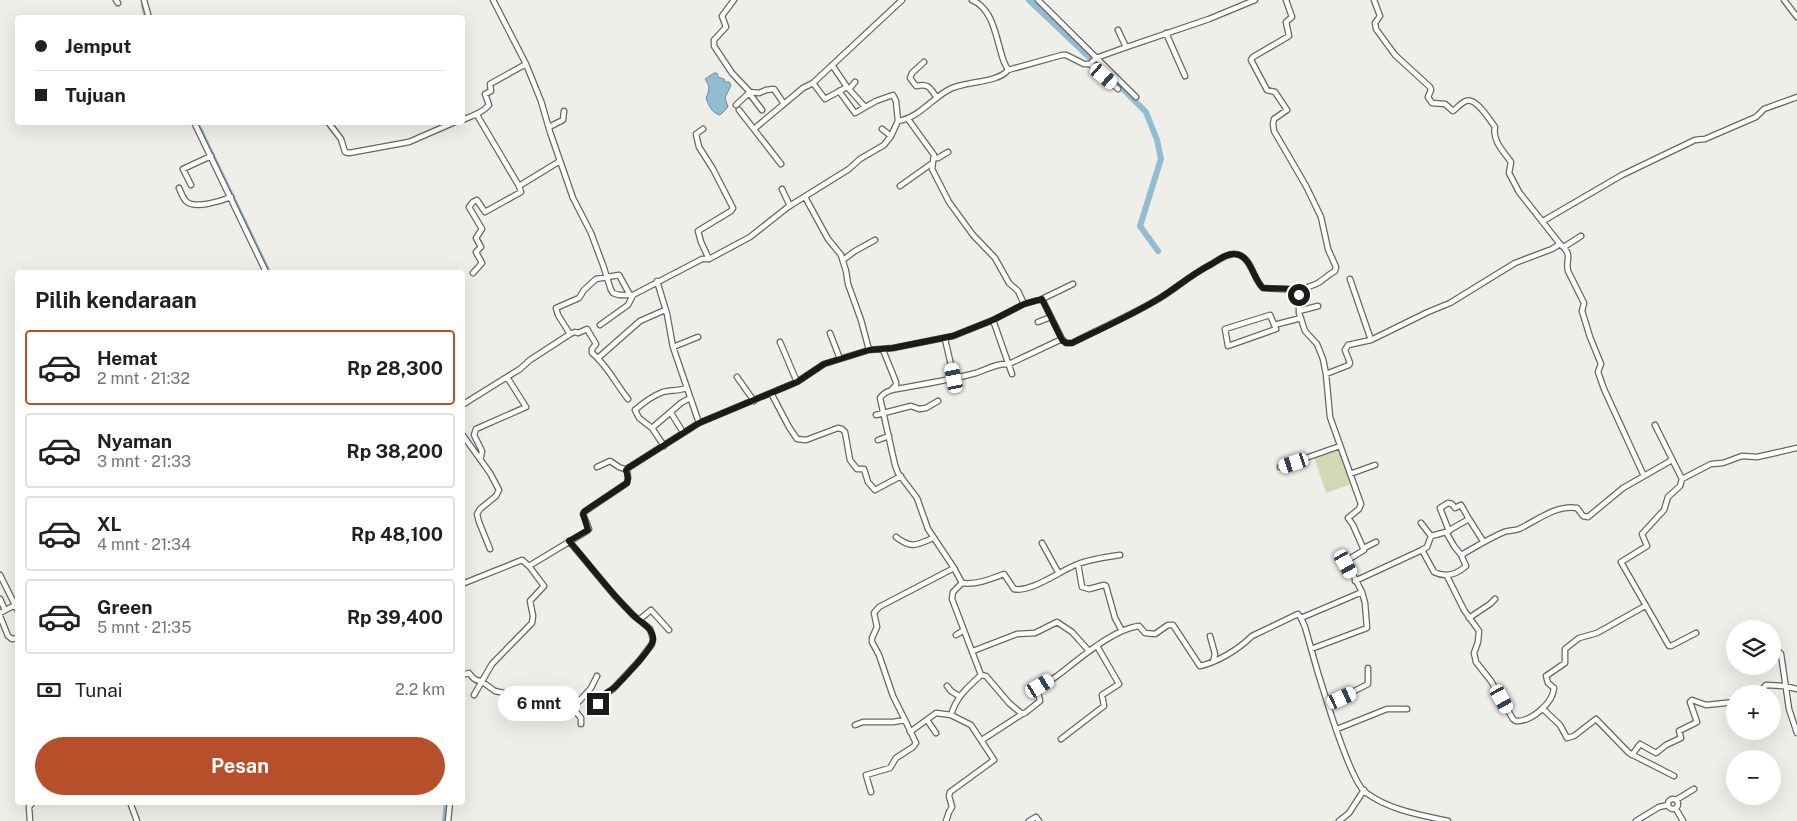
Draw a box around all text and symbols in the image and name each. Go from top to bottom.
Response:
text: Jemput [65,35,131,57]
car [1087,60,1120,92]
text: Tujuan [65,84,126,106]
route start [1288,284,1310,306]
text: Pilih kendaraan [35,287,197,313]
icon: car [37,345,82,390]
text: Hemat [97,347,158,369]
text: Rp 28,300 [347,357,443,379]
car [943,362,964,394]
text: 2 mnt · 21:32 [97,369,190,388]
icon: car [37,428,82,473]
text: Nyaman [97,430,172,452]
text: Rp 38,200 [347,440,443,462]
car [1277,451,1310,475]
text: 3 mnt · 21:33 [97,452,191,471]
icon: car [37,511,82,556]
text: XL [97,513,122,535]
text: Rp 48,100 [351,523,443,545]
text: 4 mnt · 21:34 [97,535,191,554]
car [1332,547,1359,581]
icon: car [37,594,82,639]
text: Green [97,596,152,618]
text: Rp 39,400 [347,606,443,628]
text: 5 mnt · 21:35 [97,618,191,637]
map controls [1726,620,1781,805]
button: layers [1726,620,1781,675]
car [1023,672,1056,700]
icon: cash [35,676,63,704]
text: Tunai [75,679,123,701]
text: 2.2 km [395,680,445,699]
car [1488,682,1515,716]
car [1325,685,1358,711]
button: + [1726,685,1781,740]
callout: 6 mnt [498,686,580,722]
route end [587,693,609,715]
text: 6 mnt [517,694,561,713]
button: Pesan [35,737,445,795]
button: − [1726,750,1781,805]

